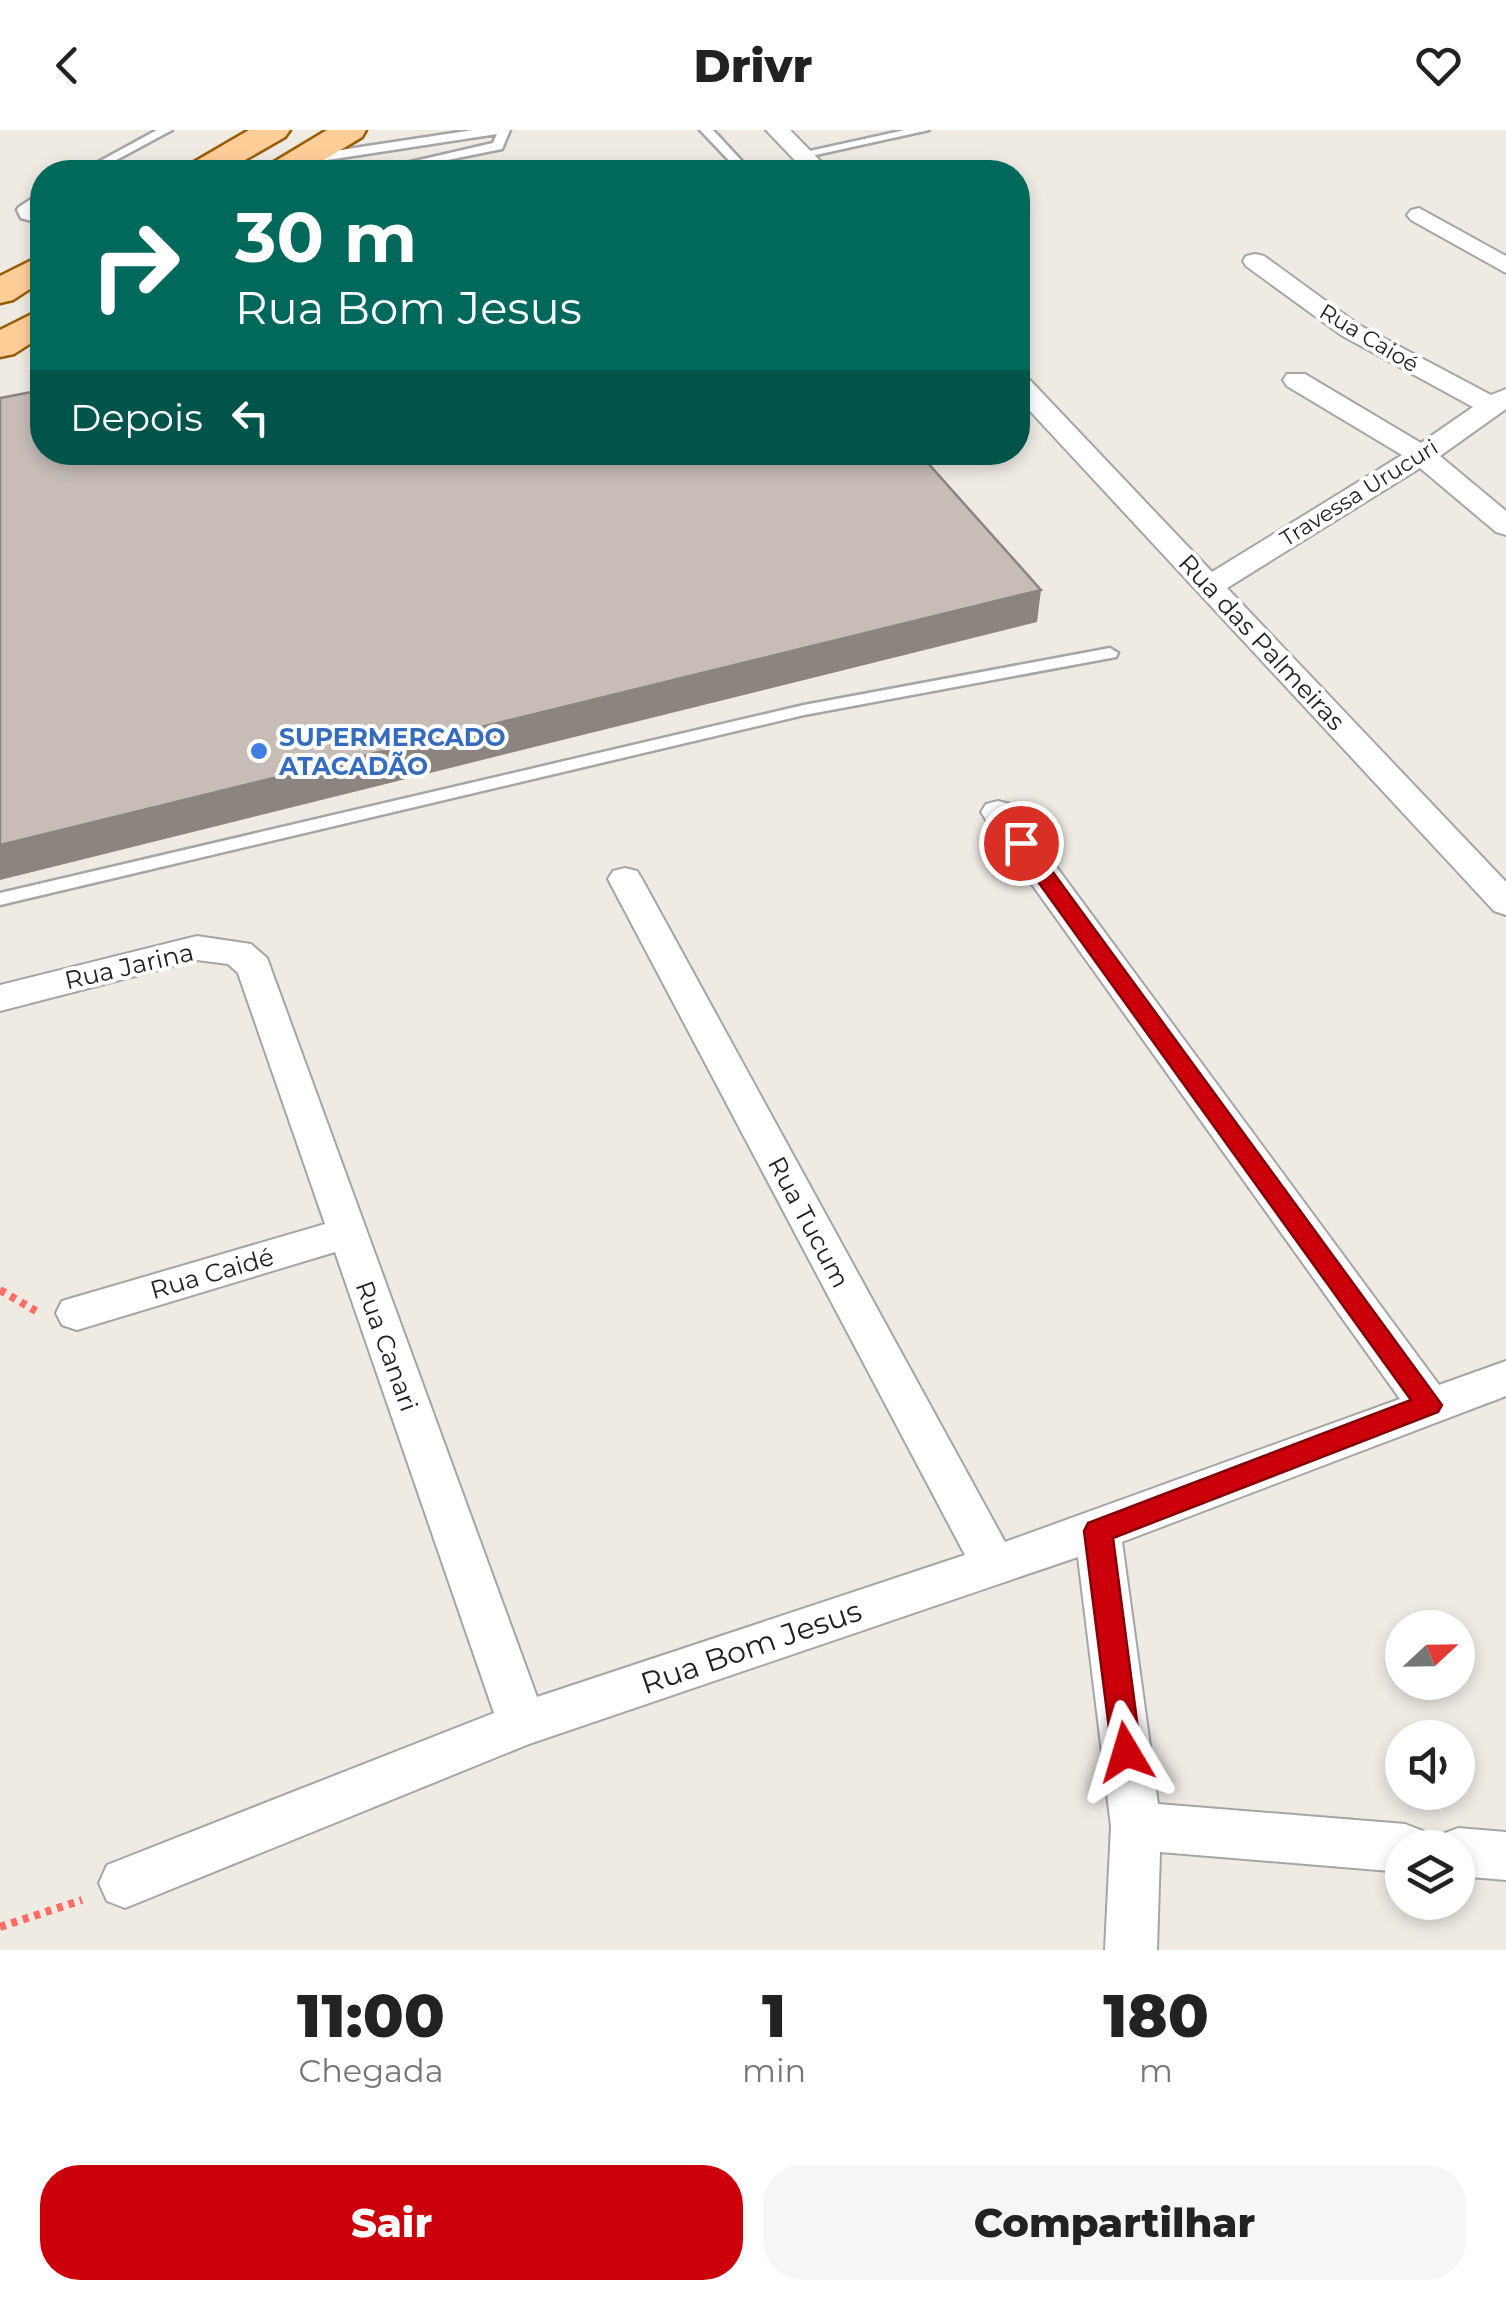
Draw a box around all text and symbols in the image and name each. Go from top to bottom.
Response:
icon: back [40,38,95,93]
text: Drivr [694,38,812,93]
icon: heart [1411,38,1466,93]
text: 30 m [235,194,417,280]
icon: right [70,200,200,330]
text: Rua Bom Jesus [235,280,582,335]
street label: Rua Caioé [1315,298,1423,378]
icon: left [223,390,278,445]
text: Depois [70,394,203,441]
street label: Travessa Urucuri [1275,434,1443,552]
street label: Rua das Palmeiras [1173,548,1351,736]
place label: SUPERMERCADO ATACADÃO [278,722,506,781]
marker: SUPERMERCADO ATACADÃO [248,740,270,762]
pin [979,801,1064,886]
icon: arrive [994,816,1049,871]
street label: Rua Jarina [61,937,197,995]
street label: Rua Tucum [762,1151,856,1293]
street label: Rua Caidé [147,1241,277,1305]
street label: Rua Canari [350,1277,424,1415]
street label: Rua Bom Jesus [636,1592,866,1702]
north arrow [1385,1610,1475,1700]
map controls [1385,1610,1475,1920]
position arrow [1074,1700,1178,1804]
button: sound [1385,1720,1475,1810]
button: layers [1385,1830,1475,1920]
text: 11:00 [297,1979,445,2052]
text: 1 [762,1979,786,2052]
text: 180 [1103,1979,1209,2052]
text: Chegada [298,2051,444,2090]
text: min [742,2051,806,2090]
text: m [1139,2051,1173,2090]
button: Sair [40,2165,743,2280]
button: Compartilhar [763,2165,1466,2280]

